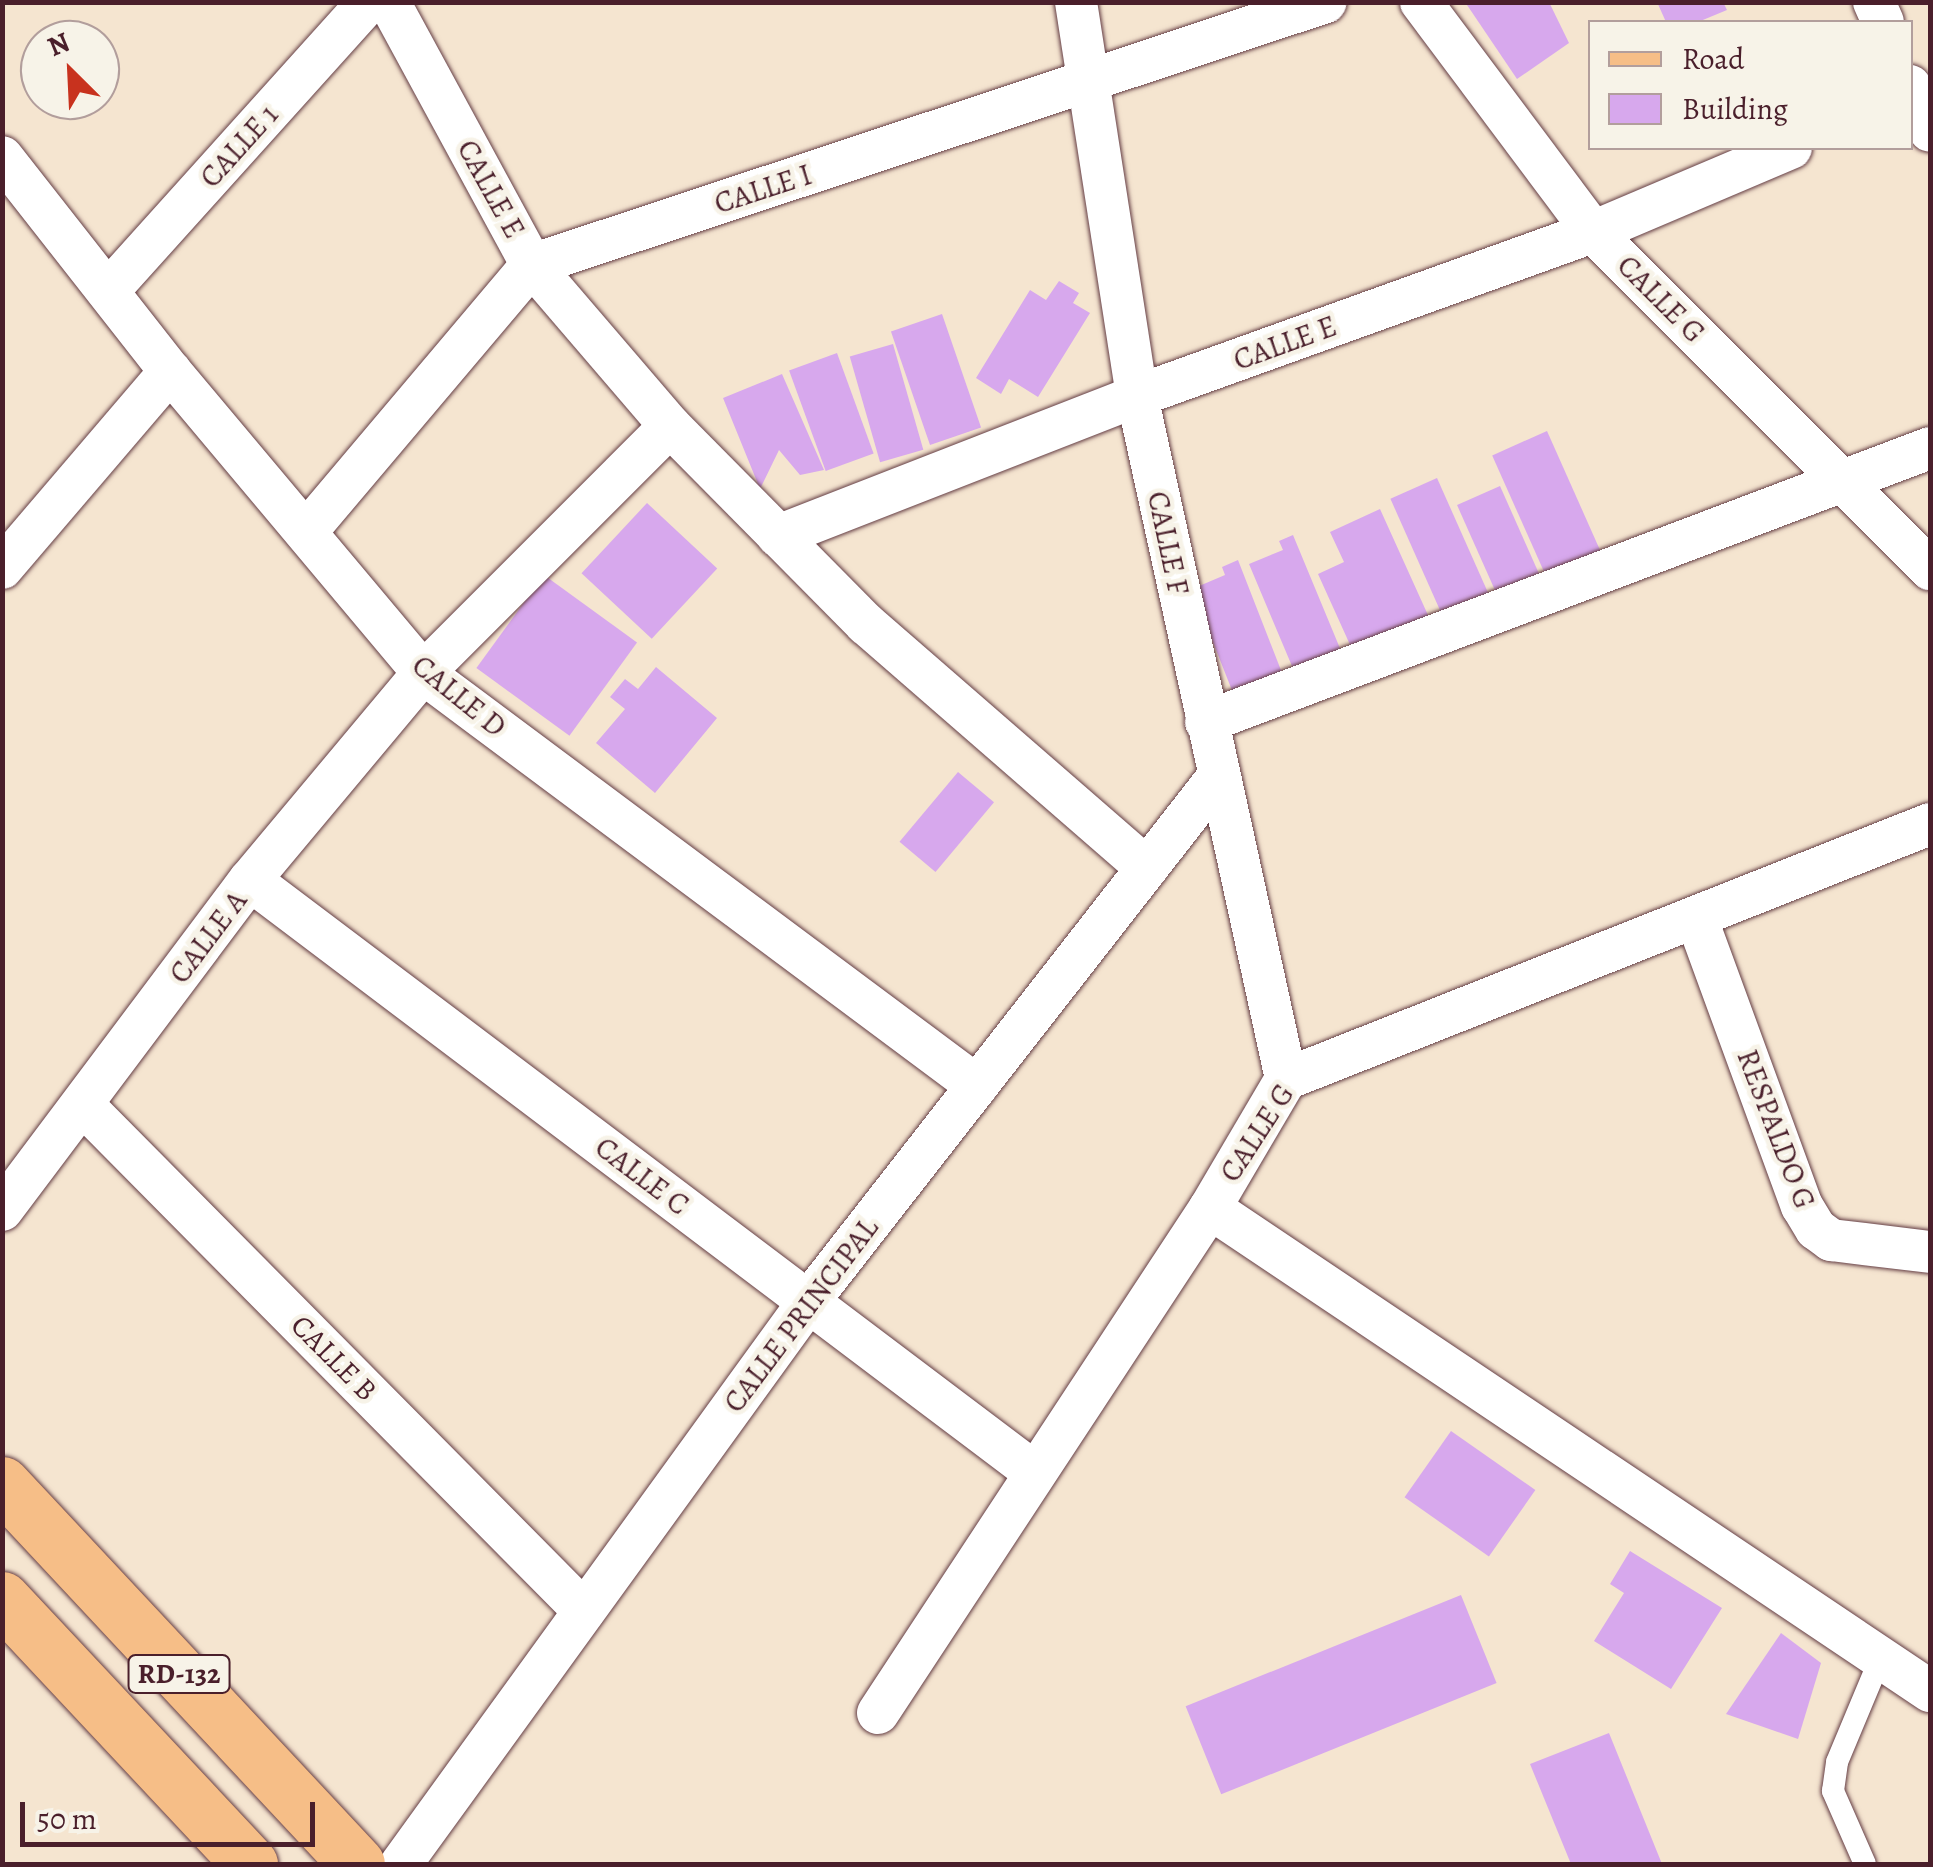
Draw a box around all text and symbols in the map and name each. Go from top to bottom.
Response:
north arrow [20,20,120,120]
legend [1588,20,1913,150]
text: N [42,23,76,66]
text: Road [1682,39,1744,79]
text: Building [1682,89,1788,129]
street label: CALLE 1 [192,97,286,195]
street label: CALLE E [449,134,533,244]
street label: CALLE I [710,156,816,222]
street label: CALLE G [1610,248,1712,350]
street label: CALLE E [1229,308,1341,378]
street label: CALLE F [1140,488,1196,598]
street label: CALLE D [405,647,513,745]
street label: CALLE A [162,884,254,990]
street label: RESPALDO G [1729,1044,1823,1214]
street label: CALLE G [1212,1077,1302,1189]
street label: CALLE C [588,1129,696,1223]
street label: CALLE PRINCIPAL [716,1210,886,1420]
street label: CALLE B [283,1307,385,1409]
road number: RD-132 [126,1651,232,1697]
scale bar [25,1782,320,1844]
text: 50 m [37,1799,97,1839]

